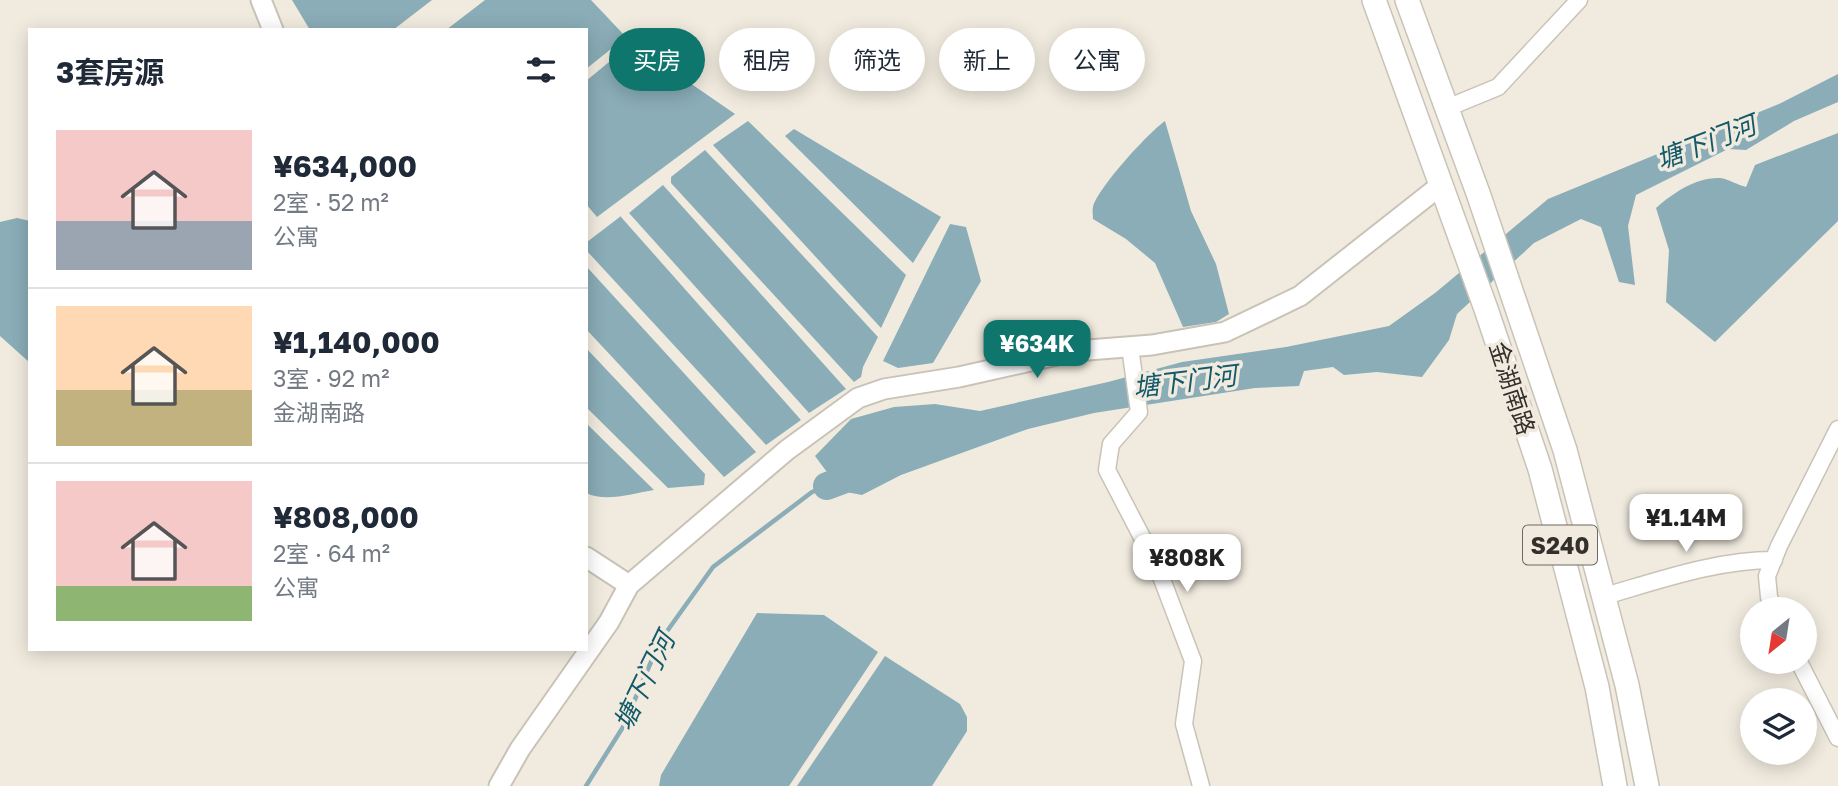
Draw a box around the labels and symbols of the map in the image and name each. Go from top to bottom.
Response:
water label: 塘下门河 [1652,107,1765,175]
pin: ¥634K [988,320,1086,380]
street label: 金湖南路 [1484,338,1542,438]
water label: 塘下门河 [1131,359,1243,403]
pin: ¥1.14M [1629,494,1743,554]
road number: S240 [1523,526,1597,565]
pin: ¥808K [1138,534,1236,594]
north arrow [1740,597,1816,674]
water label: 塘下门河 [607,623,683,735]

